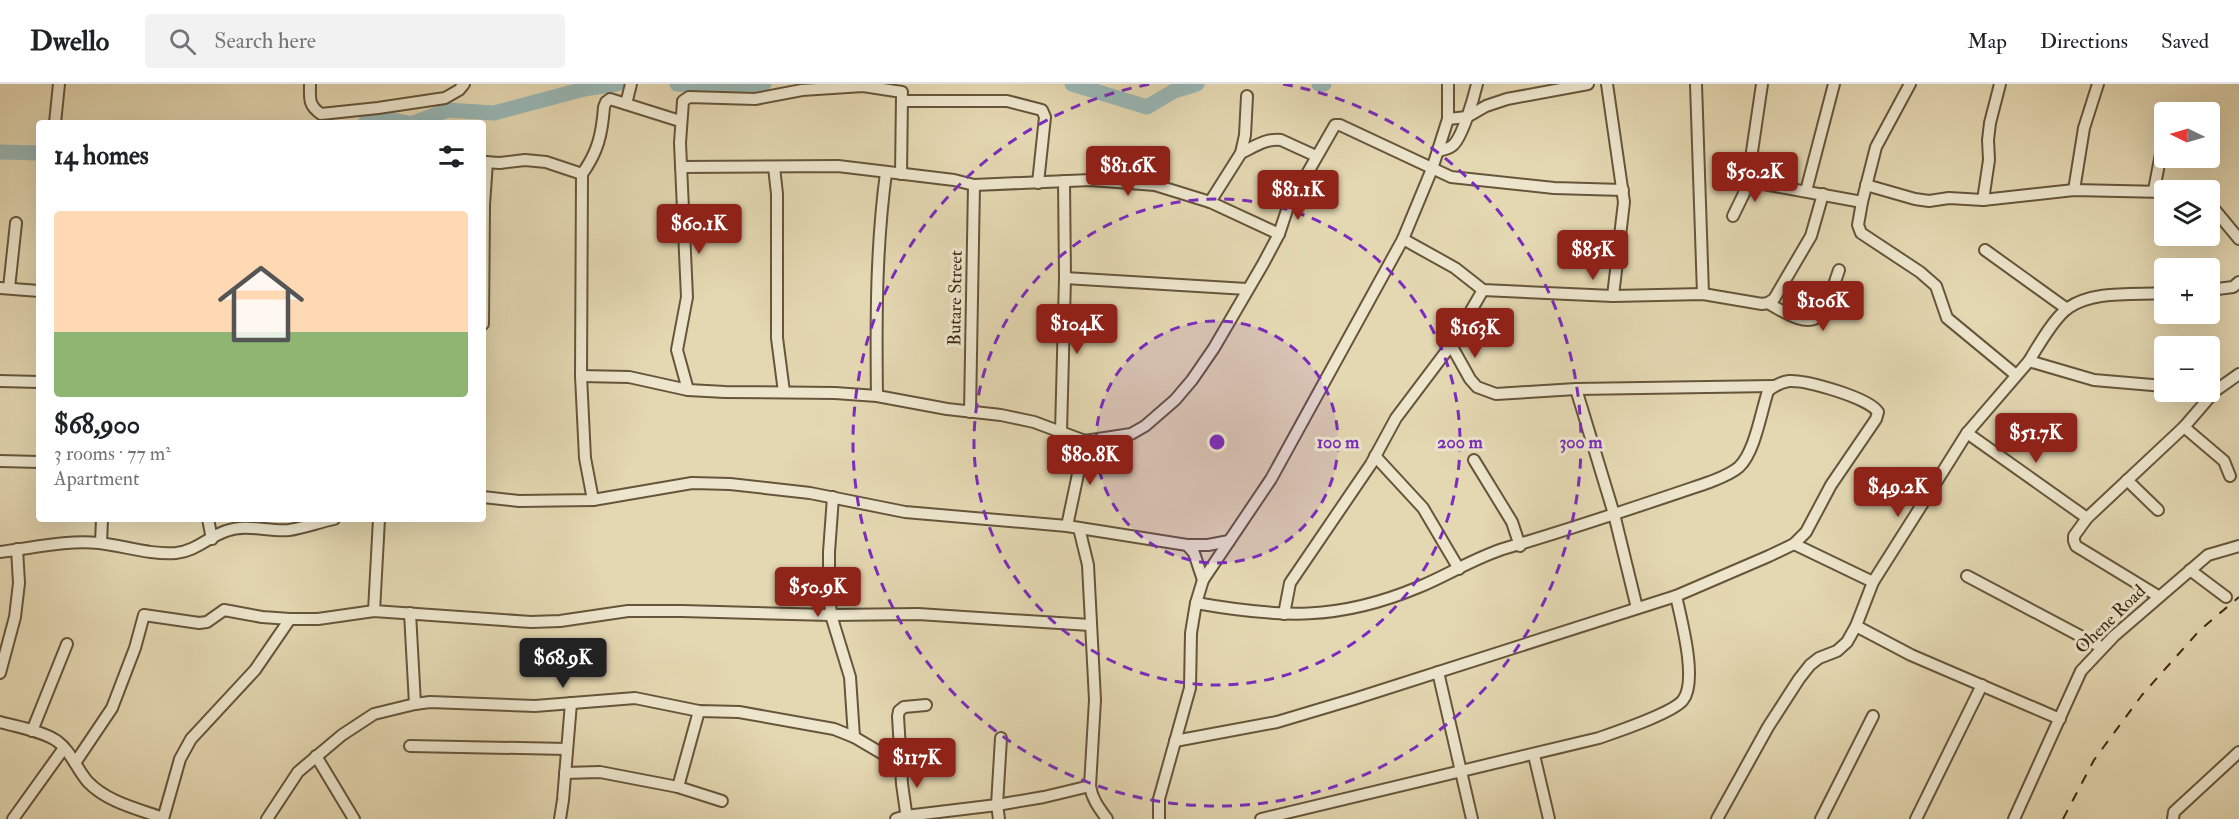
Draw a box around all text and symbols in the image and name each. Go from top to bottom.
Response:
search box [145,14,565,68]
text: Dwello [30,24,109,59]
icon: search [166,25,199,58]
text: Search here [214,27,316,55]
text: Map [1967,28,2007,55]
text: Directions [2040,28,2128,55]
text: Saved [2161,28,2209,55]
north arrow [2154,102,2220,168]
map controls [2154,102,2220,402]
text: 14 homes [54,140,149,172]
icon: filters [435,140,468,173]
pin: $81.6K [1079,146,1177,197]
pin: $50.2K [1706,152,1804,203]
text: $81.6K [1100,153,1156,178]
text: $50.2K [1726,159,1784,184]
pin: $81.1K [1249,170,1347,221]
text: $81.1K [1272,177,1324,202]
button: layers [2154,180,2220,246]
pin: $60.1K [650,204,748,255]
text: $60.1K [671,211,727,236]
pin: $85K [1557,230,1629,281]
text: $85K [1571,237,1615,262]
icon: home [207,250,315,358]
street label: Butare Street [943,250,968,346]
button: + [2154,258,2220,324]
pin: $106K [1781,281,1865,332]
text: $106K [1797,288,1849,313]
pin: $104K [1035,304,1119,355]
pin: $163K [1433,308,1517,359]
text: $104K [1050,311,1104,336]
text: $163K [1450,315,1500,340]
button: − [2154,336,2220,402]
text: $68,900 [54,409,140,441]
pin: $51.7K [1987,413,2085,464]
text: $51.7K [2009,420,2063,445]
text: 100 m [1317,431,1360,454]
text: 200 m [1437,431,1484,454]
text: 300 m [1559,431,1604,454]
centre of rings [1207,432,1227,452]
pin: $80.8K [1041,435,1139,486]
text: 3 rooms · 77 m² [54,441,171,466]
text: $80.8K [1061,442,1119,467]
text: Apartment [54,466,139,491]
pin: $49.2K [1849,467,1947,518]
text: $49.2K [1868,474,1928,499]
pin: $50.9K [769,567,867,618]
text: $50.9K [789,574,847,599]
street label: Ohene Road [2070,580,2151,659]
pin: $68.9K [514,638,612,689]
text: $68.9K [534,645,592,670]
pin: $117K [875,738,959,789]
text: $117K [893,745,941,770]

